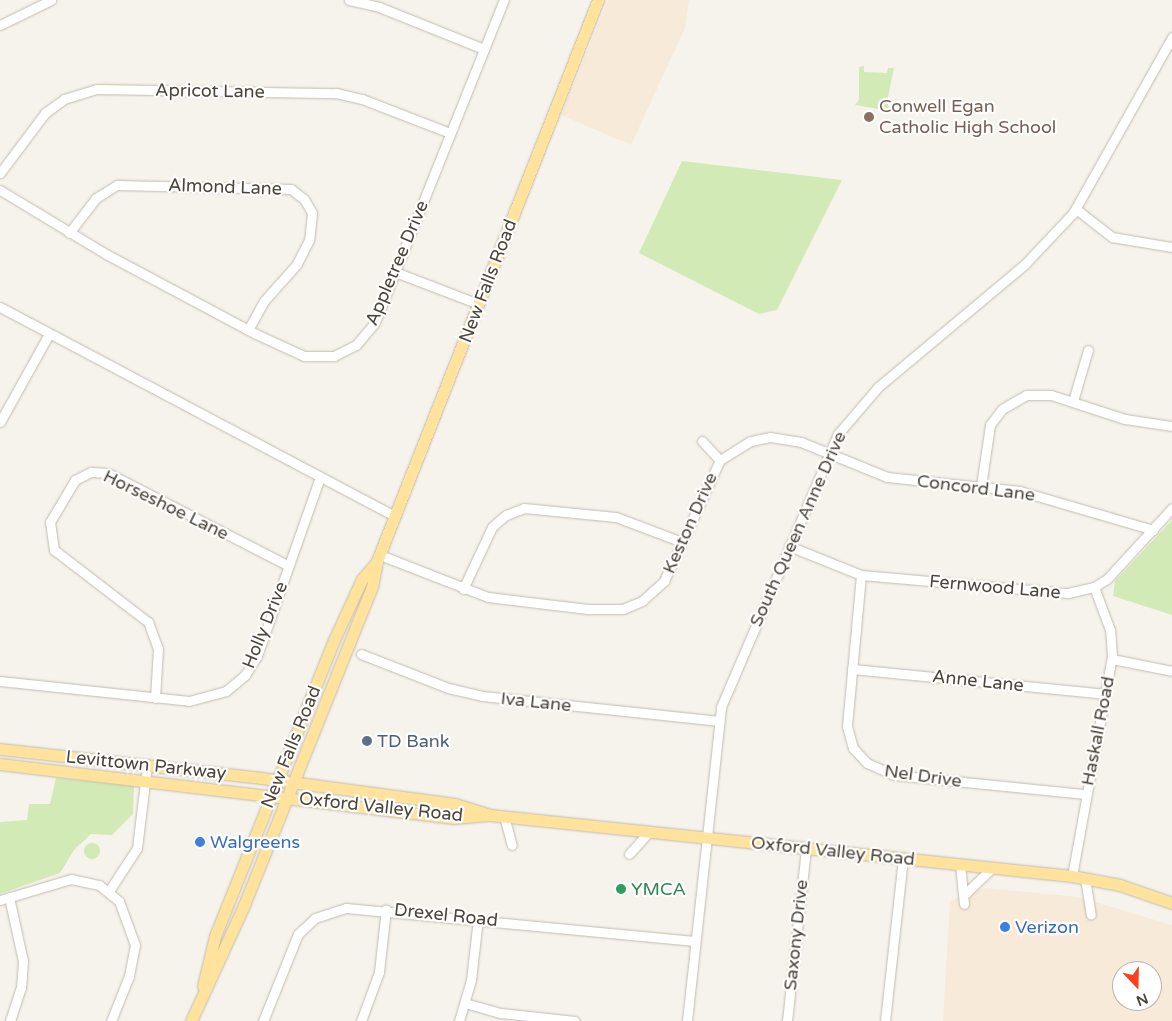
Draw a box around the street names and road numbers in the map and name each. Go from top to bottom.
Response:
street label: Apricot Lane [155,79,265,103]
street label: Almond Lane [168,174,282,200]
street label: Appletree Drive [361,197,433,329]
street label: New Falls Road [455,216,521,346]
street label: South Queen Anne Drive [745,428,851,630]
street label: Horseshoe Lane [100,465,232,545]
street label: Keston Drive [658,469,722,577]
street label: Concord Lane [916,470,1036,506]
street label: Fernwood Lane [928,570,1062,604]
street label: Holly Drive [238,578,292,672]
street label: Anne Lane [931,665,1025,697]
street label: Haskall Road [1077,674,1119,788]
street label: New Falls Road [257,682,325,812]
street label: Iva Lane [500,688,572,716]
street label: Levittown Parkway [65,746,227,784]
street label: Nel Drive [883,760,963,792]
street label: Oxford Valley Road [298,788,464,826]
street label: Oxford Valley Road [750,832,916,870]
street label: Saxony Drive [779,879,813,991]
street label: Drexel Road [393,899,499,931]

